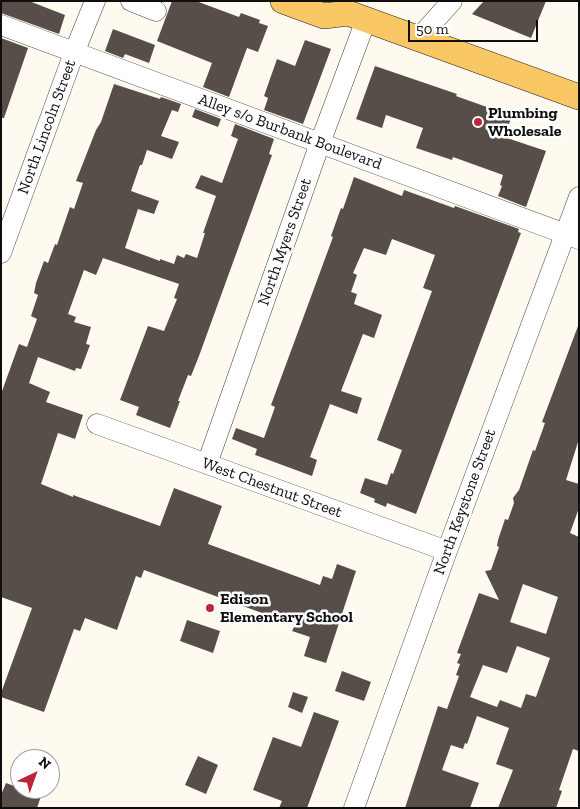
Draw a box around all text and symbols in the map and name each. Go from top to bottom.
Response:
scale bar [410,10,540,42]
text: 50 m [416,20,449,38]
street label: North Lincoln Street [14,57,80,197]
street label: Alley s/o Burbank Boulevard [196,90,384,174]
place label: Plumbing Wholesale [488,103,562,141]
marker: Plumbing Wholesale [472,116,484,128]
street label: North Myers Street [254,176,316,308]
street label: North Keystone Street [430,427,500,577]
street label: West Chestnut Street [199,454,345,522]
place label: Edison Elementary School [220,589,353,627]
marker: Edison Elementary School [204,602,216,614]
north arrow [10,749,60,799]
text: N [35,753,54,773]

